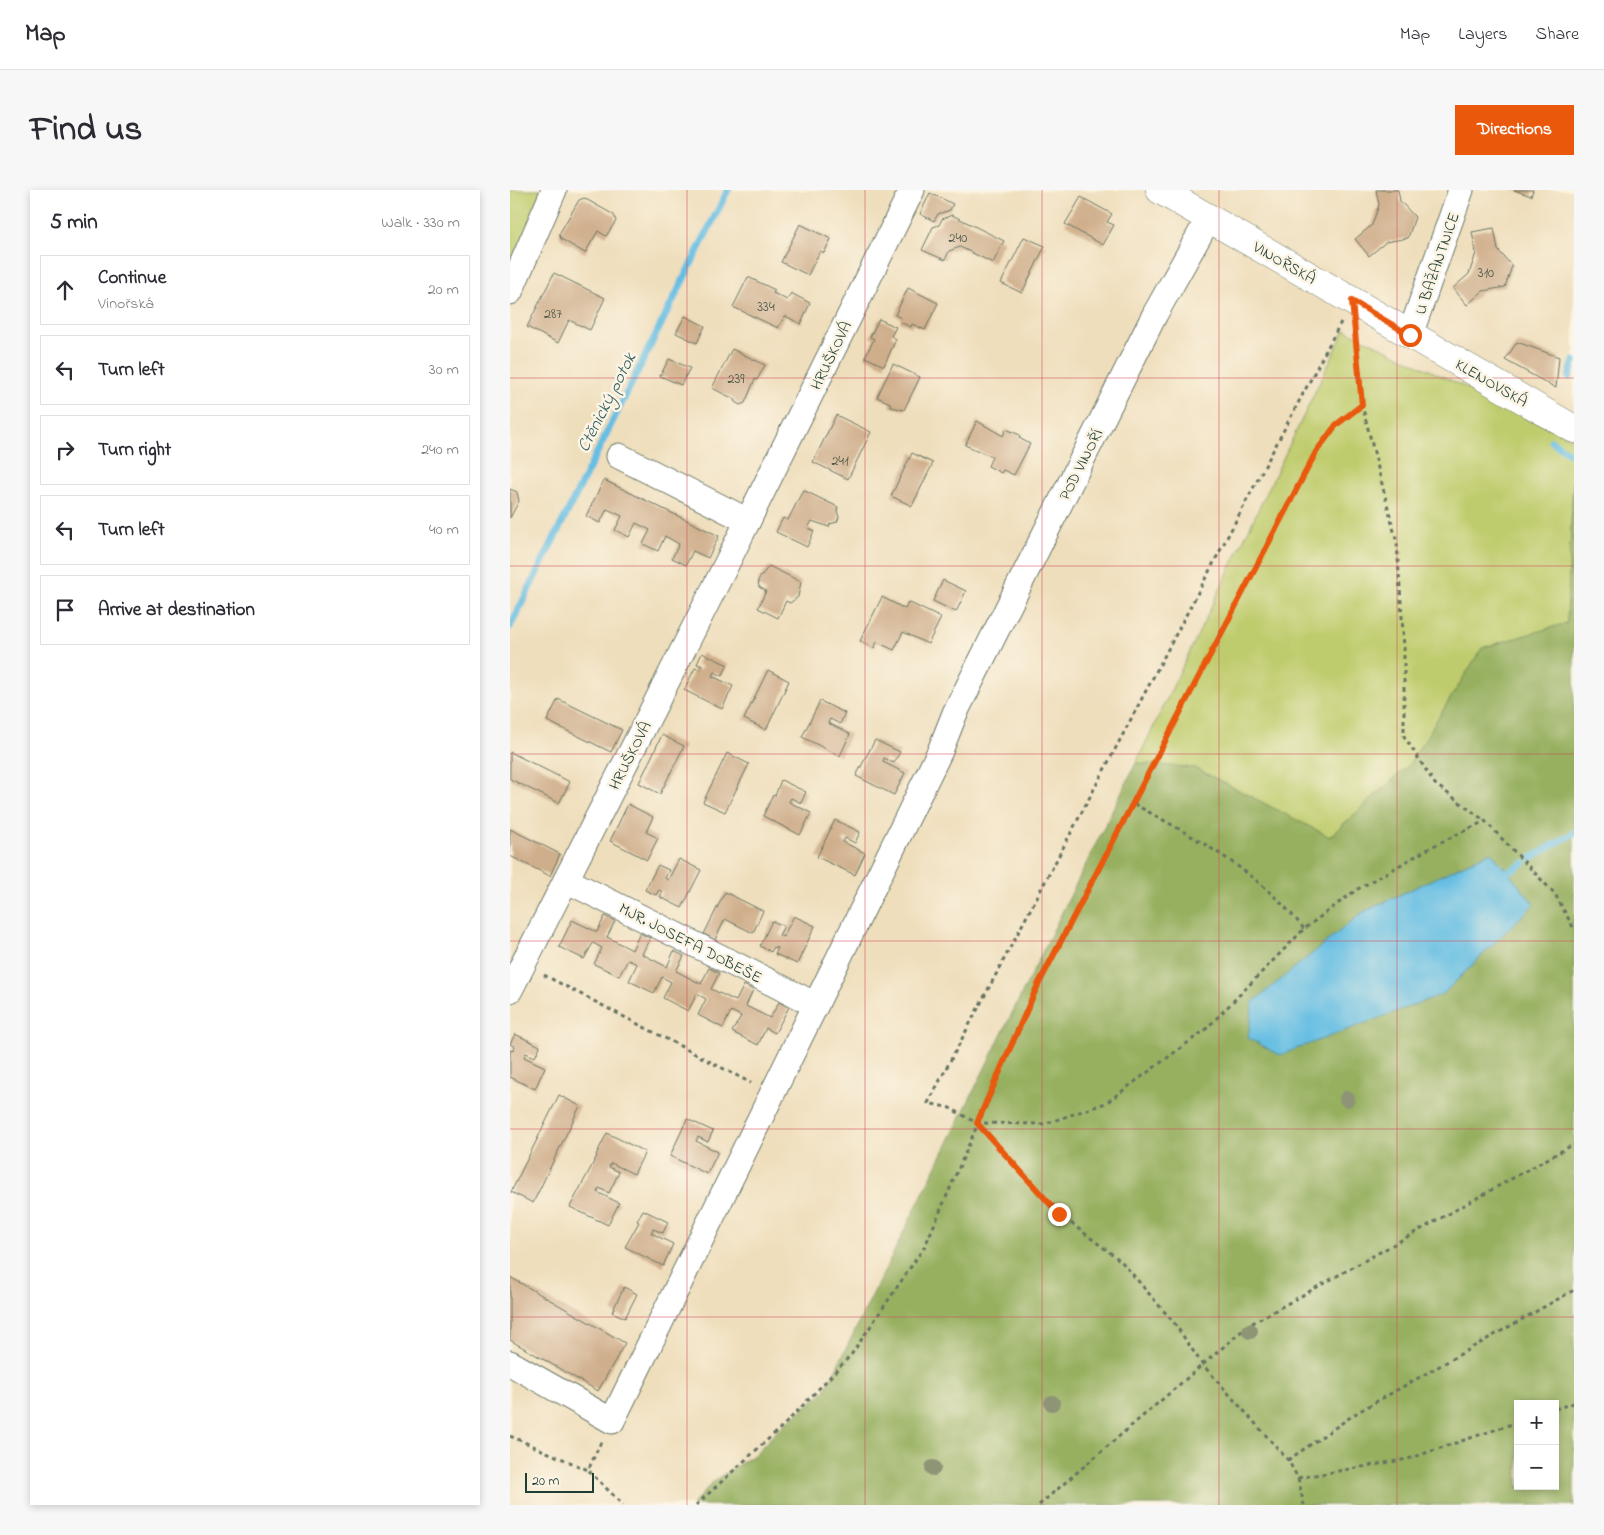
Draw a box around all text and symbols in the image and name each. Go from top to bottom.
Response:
text: Map [25,17,66,52]
text: Map [1400,22,1430,48]
text: Layers [1458,22,1508,48]
text: Share [1536,22,1579,48]
text: Find us [30,105,142,156]
button: Directions [1455,105,1574,155]
text: 5 min [50,208,98,238]
street label: U BAŽANTNICE [1409,209,1467,318]
text: Walk · 330 m [381,211,460,235]
house number: 240 [949,228,967,249]
street label: VINOŘSKÁ [1247,236,1320,292]
house number: 310 [1478,263,1494,284]
text: Continue [98,265,166,292]
icon: ahead [51,276,79,304]
text: 20 m [428,278,459,302]
text: Vinořská [98,292,154,316]
house number: 334 [757,297,775,318]
house number: 287 [544,304,562,325]
street label: HRUŠKOVÁ [805,317,859,394]
route start [1399,324,1422,347]
water label: Ctěnický potok [572,348,644,457]
street label: KLENOVSKÁ [1450,353,1532,414]
icon: left [51,356,79,384]
text: Turn left [98,357,165,384]
text: 30 m [429,358,459,382]
house number: 239 [728,369,745,390]
street label: POD VINOŘÍ [1053,425,1110,505]
icon: right [51,436,79,464]
text: Turn right [98,437,171,464]
text: 240 m [421,438,459,462]
house number: 241 [831,451,849,472]
icon: left [51,516,79,544]
text: Turn left [98,517,165,544]
text: 40 m [429,518,459,542]
icon: arrive [51,596,79,624]
text: Arrive at destination [98,597,255,624]
street label: HRUŠKOVÁ [603,717,658,794]
street label: MJR. JOSEFA DOBEŠE [614,897,766,990]
route end [1048,1203,1071,1226]
map controls [1514,1400,1559,1490]
button: + [1514,1400,1559,1445]
button: − [1514,1445,1559,1490]
scale bar [525,1470,594,1493]
text: 20 m [532,1471,559,1492]

